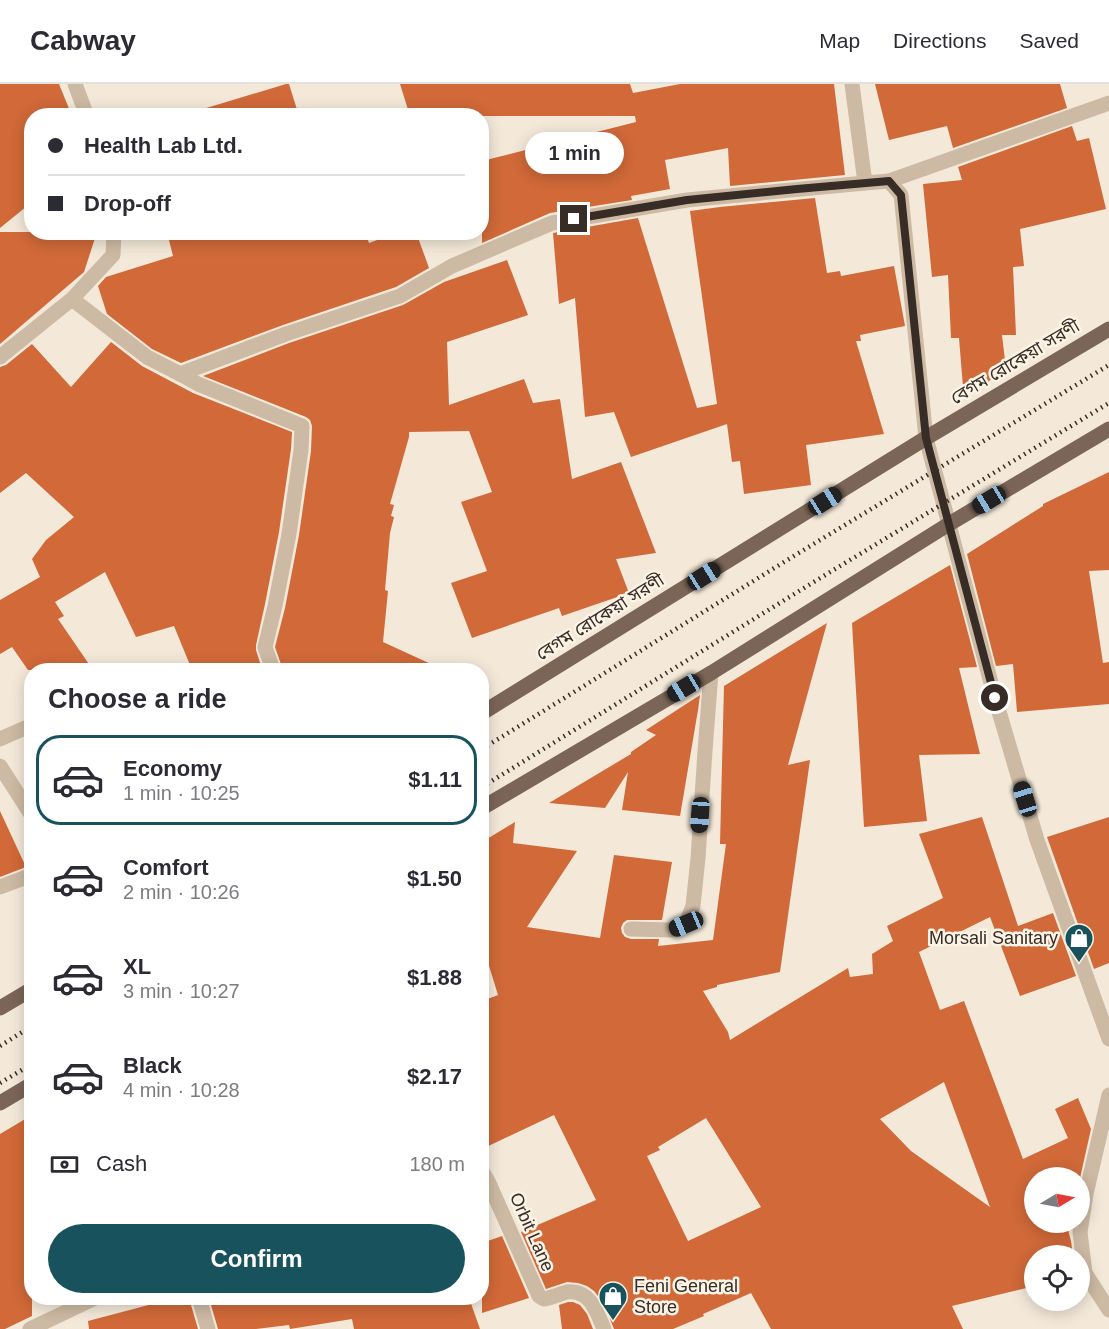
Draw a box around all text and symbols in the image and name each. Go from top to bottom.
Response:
text: Cabway [30,25,136,56]
text: Map [819,29,860,52]
text: Directions [893,29,986,52]
text: Saved [1019,29,1079,52]
callout: 1 min [524,132,624,174]
text: Health Lab Ltd. [84,133,243,158]
text: 1 min [548,142,601,164]
text: Drop-off [84,191,171,216]
route end [560,205,587,232]
street label: বেগম রোকেয়া সরণী [947,316,1083,408]
car [969,483,1009,517]
car [805,484,845,518]
car [684,559,724,593]
street label: বেগম রোকেয়া সরণী [532,569,668,664]
car [664,671,704,705]
text: Choose a ride [48,684,227,714]
route start [981,684,1008,711]
icon: car [51,753,105,807]
text: Economy [123,756,222,781]
text: $1.11 [408,767,462,792]
car [1011,779,1039,819]
text: 1 min · 10:25 [123,782,240,804]
car [690,796,710,834]
icon: car [51,852,105,906]
text: Comfort [123,855,209,880]
text: $1.50 [407,866,462,891]
text: 2 min · 10:26 [123,881,240,903]
car [666,909,706,939]
shop icon: Morsali Sanitary [1063,922,1095,964]
place label: Morsali Sanitary [929,928,1058,948]
icon: car [51,951,105,1005]
text: XL [123,954,151,979]
text: $1.88 [407,965,462,990]
text: 3 min · 10:27 [123,980,240,1002]
icon: car [51,1050,105,1104]
text: Black [123,1053,182,1078]
text: $2.17 [407,1064,462,1089]
text: 4 min · 10:28 [123,1079,240,1101]
icon: cash [48,1148,81,1181]
text: Cash [96,1151,147,1176]
text: 180 m [409,1153,465,1175]
north arrow [1024,1167,1090,1233]
map controls [1024,1167,1090,1311]
street label: Orbit Lane [506,1190,558,1274]
button: Confirm [48,1224,465,1293]
button: locate [1024,1245,1090,1311]
place label: Feni General Store [634,1276,738,1317]
shop icon: Feni General Store [597,1280,629,1322]

